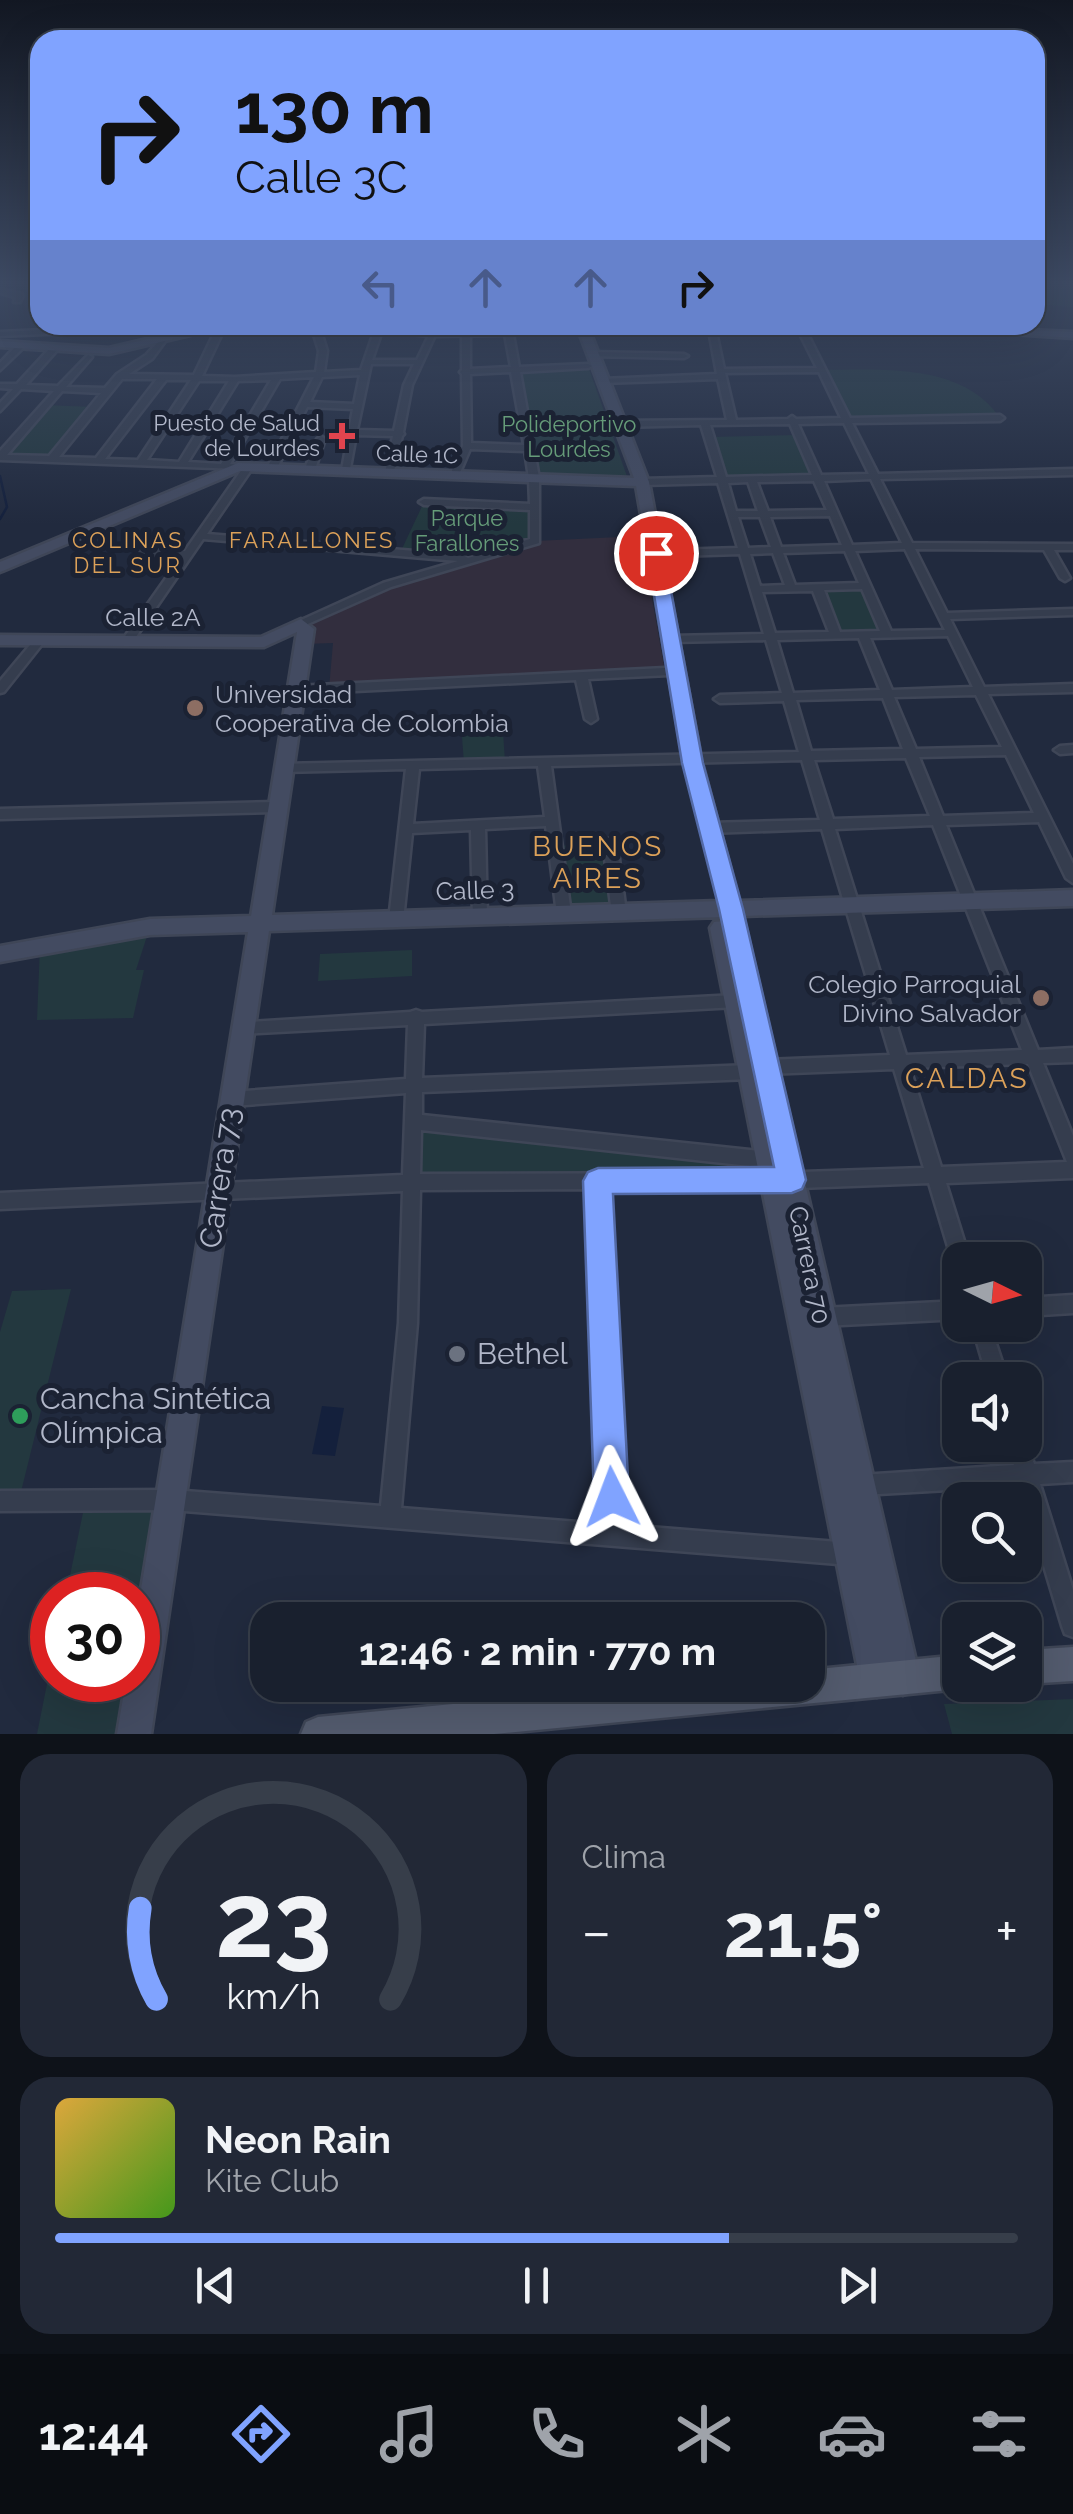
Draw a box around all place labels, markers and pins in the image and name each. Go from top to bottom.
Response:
place label: Puesto de Salud de Lourdes [154,410,320,461]
marker: Puesto de Salud de Lourdes [329,423,355,449]
pin [614,511,699,596]
place label: Universidad Cooperativa de Colombia [215,679,509,738]
marker: Universidad Cooperativa de Colombia [184,697,206,719]
place label: Colegio Parroquial Divino Salvador [808,969,1021,1028]
marker: Colegio Parroquial Divino Salvador [1030,987,1052,1009]
place label: Bethel [477,1336,569,1371]
marker: Bethel [446,1343,468,1365]
place label: Cancha Sintética Olímpica [40,1381,271,1450]
marker: Cancha Sintética Olímpica [9,1405,31,1427]

